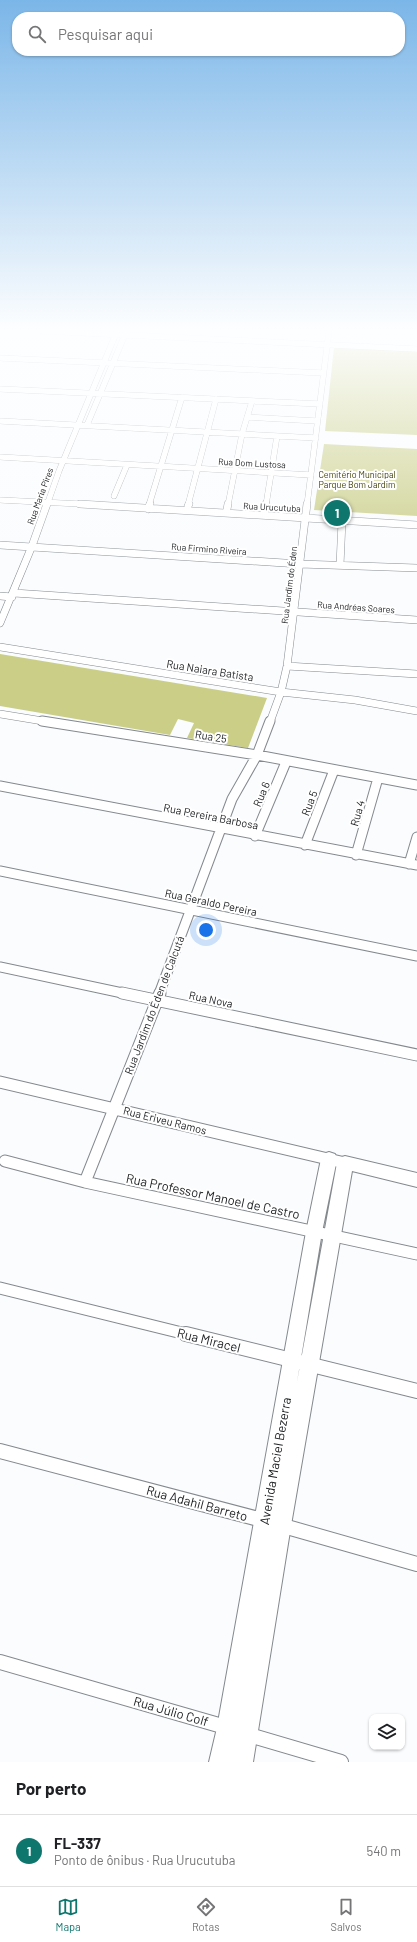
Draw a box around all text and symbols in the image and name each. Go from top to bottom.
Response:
search box [12,12,405,56]
icon: search [26,23,48,45]
text: Pesquisar aqui [58,25,153,43]
street label: Rua Dom Lustosa [218,456,286,470]
street label: Rua Maria Pires [25,466,55,526]
park label: Cemitério Municipal Parque Bom Jardim [318,469,396,490]
pin: 1 [324,498,350,528]
street label: Rua Urucutuba [243,500,301,514]
street label: Rua Firmino Riveira [171,541,247,557]
street label: Rua Jardim do Éden [279,546,299,624]
street label: Rua Andréas Soares [317,599,395,615]
street label: Rua Naiara Batista [166,657,254,683]
street label: Rua 25 [194,727,228,745]
street label: Rua 6 [250,779,272,809]
street label: Rua 5 [298,788,320,818]
street label: Rua 4 [347,798,367,828]
street label: Rua Pereira Barbosa [162,800,260,832]
street label: Rua Geraldo Pereira [164,886,258,918]
your location [196,920,216,940]
street label: Rua Jardim do Éden de Calcutá [122,934,186,1076]
street label: Rua Nova [188,988,234,1010]
street label: Rua Eriveu Ramos [122,1103,208,1137]
street label: Rua Professor Manoel de Castro [125,1170,301,1222]
street label: Rua Miracel [176,1324,242,1356]
street label: Avenida Maciel Bezerra [256,1396,294,1526]
street label: Rua Adahil Barreto [145,1482,249,1524]
street label: Rua Júlio Colf [132,1693,211,1729]
map controls [369,1714,405,1750]
button: layers [369,1714,405,1750]
text: Por perto [16,1778,86,1798]
text: FL-337 [54,1834,101,1852]
text: 1 [27,1843,31,1859]
text: 540 m [366,1843,401,1859]
text: Ponto de ônibus · Rua Urucutuba [54,1852,235,1868]
tab: Mapa [56,1896,81,1933]
tab: Rotas [192,1896,219,1933]
tab: Salvos [331,1896,361,1933]

